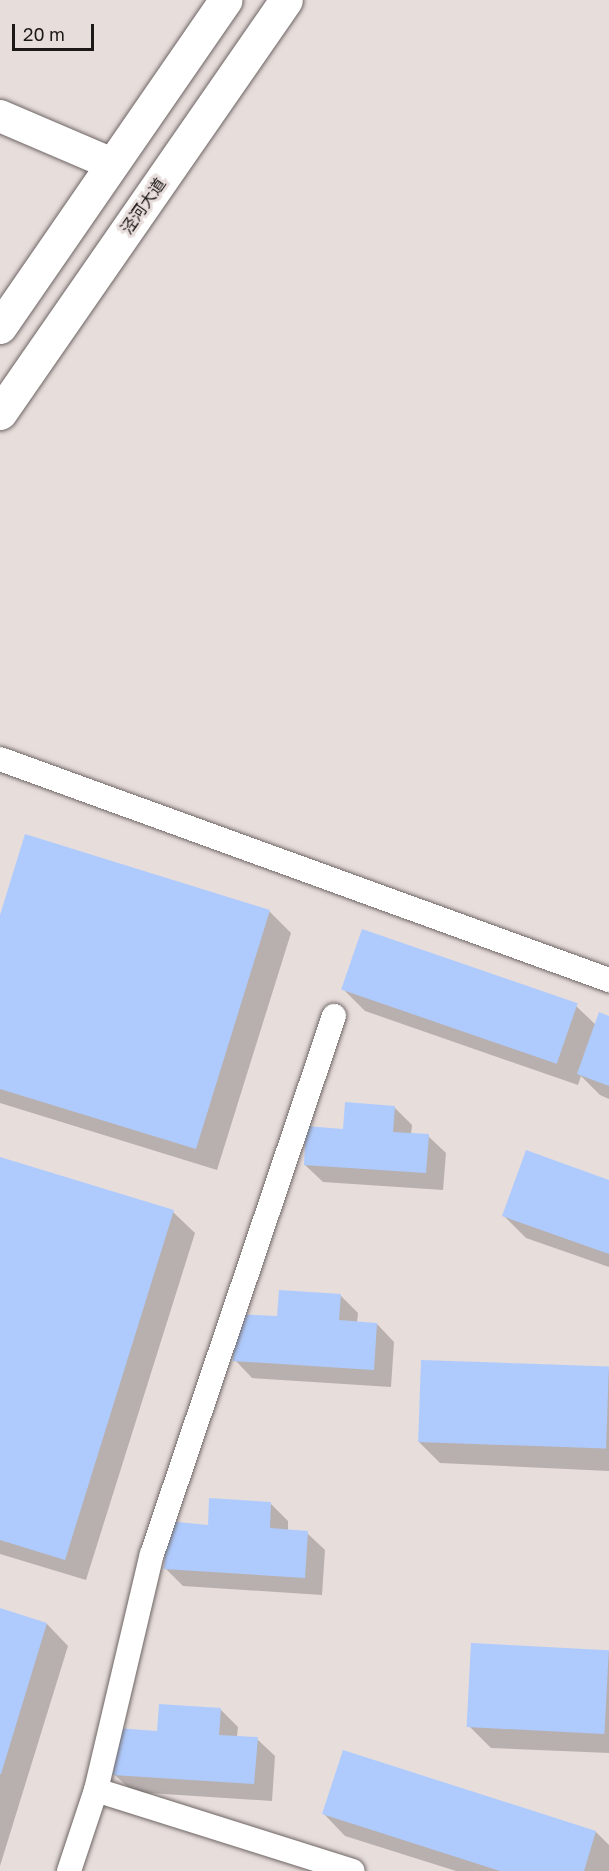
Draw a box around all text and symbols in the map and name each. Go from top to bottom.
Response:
scale bar [15,12,98,50]
text: 20 m [23,23,65,45]
street label: 泾河大道 [117,174,169,238]

